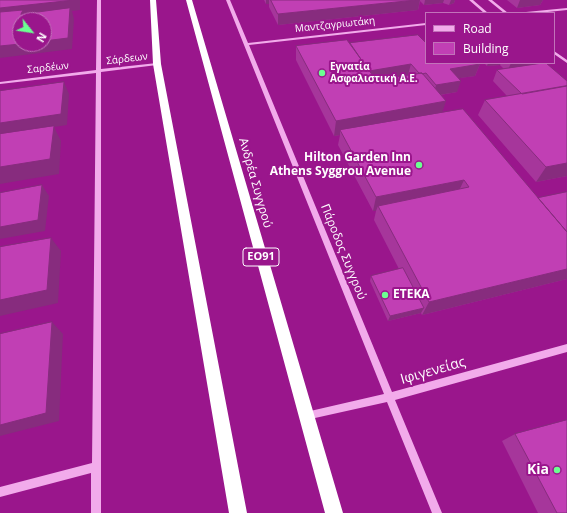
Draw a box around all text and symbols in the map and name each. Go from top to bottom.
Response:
north arrow [12,12,52,52]
legend [425,12,555,64]
street label: Μαντζαγριωτάκη [294,15,376,35]
text: Road [463,20,492,37]
text: N [33,30,51,45]
text: Building [463,40,508,57]
street label: Σάρδεων [106,51,148,67]
street label: Σαρδέων [27,60,69,76]
place label: Εγνατία Ασφαλιστική Α.Ε. [330,61,418,84]
marker: Εγνατία Ασφαλιστική Α.Ε. [317,68,327,78]
street label: Ανδρέα Συγγρού [235,136,275,230]
place label: Hilton Garden Inn Athens Syggrou Avenue [270,151,411,179]
marker: Hilton Garden Inn Athens Syggrou Avenue [414,160,424,170]
street label: Πάροδος Συγγρού [317,202,369,302]
road number: ΕΟ91 [243,248,279,266]
place label: ΕΤΕΚΑ [393,288,430,302]
marker: ΕΤΕΚΑ [380,290,390,300]
street label: Ιφιγενείας [399,354,467,388]
place label: Kia [527,462,549,478]
marker: Kia [552,465,562,475]

